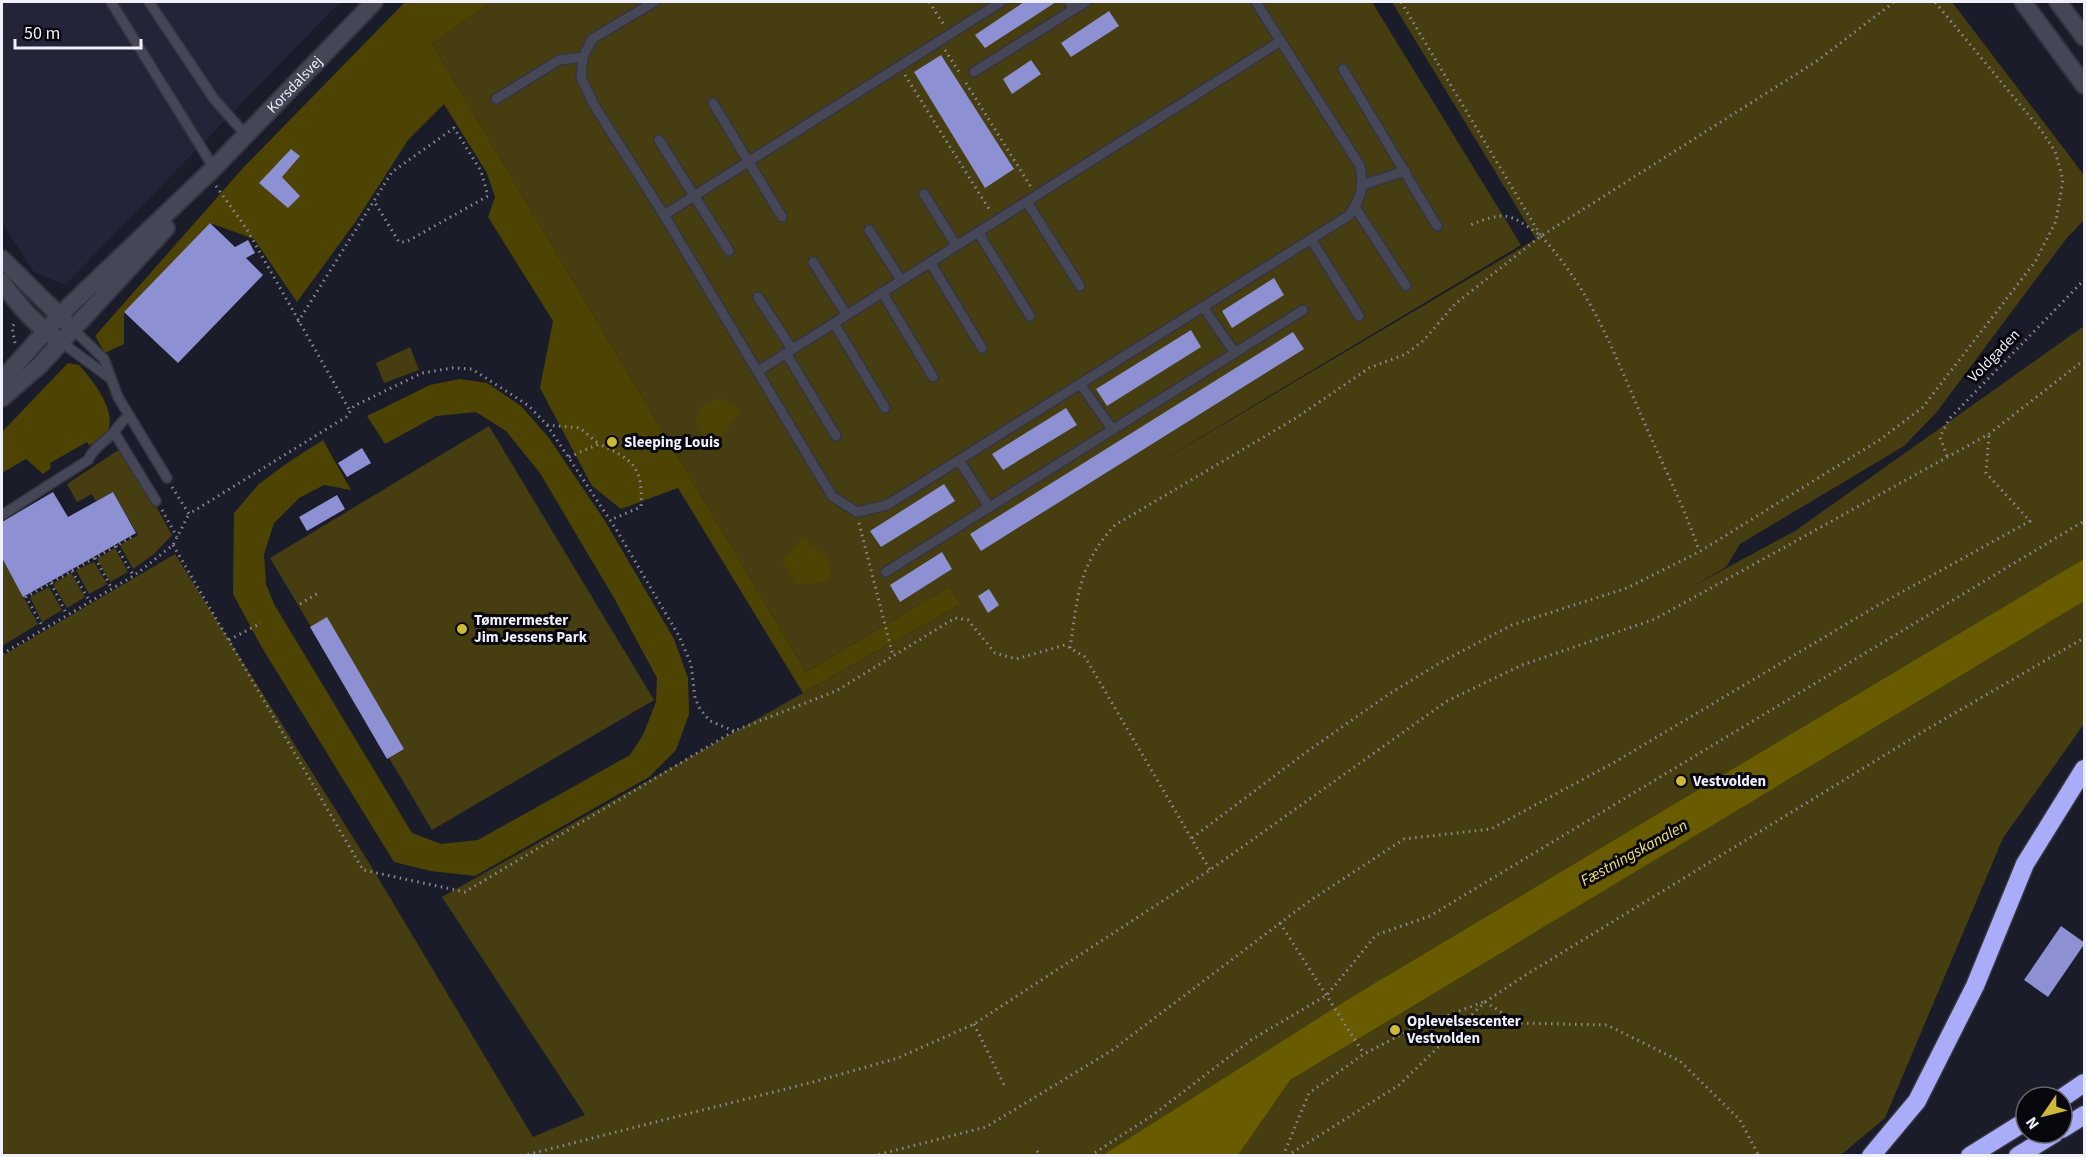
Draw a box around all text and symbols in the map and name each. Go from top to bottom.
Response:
scale bar [15,12,141,50]
text: 50 m [24,21,60,46]
street label: Korsdalsvej [262,51,327,118]
street label: Voldgaden [1963,325,2025,387]
place label: Sleeping Louis [624,432,720,453]
marker: Sleeping Louis [605,435,619,449]
place label: Tømrermester Jim Jessens Park [474,610,588,648]
marker: Tømrermester Jim Jessens Park [455,622,469,636]
place label: Vestvolden [1692,771,1766,792]
marker: Vestvolden [1674,774,1688,788]
water label: Fæstningskanalen [1576,814,1692,892]
place label: Oplevelsescenter Vestvolden [1406,1011,1521,1049]
marker: Oplevelsescenter Vestvolden [1388,1023,1402,1037]
north arrow [2014,1085,2074,1145]
text: N [2020,1112,2045,1134]

